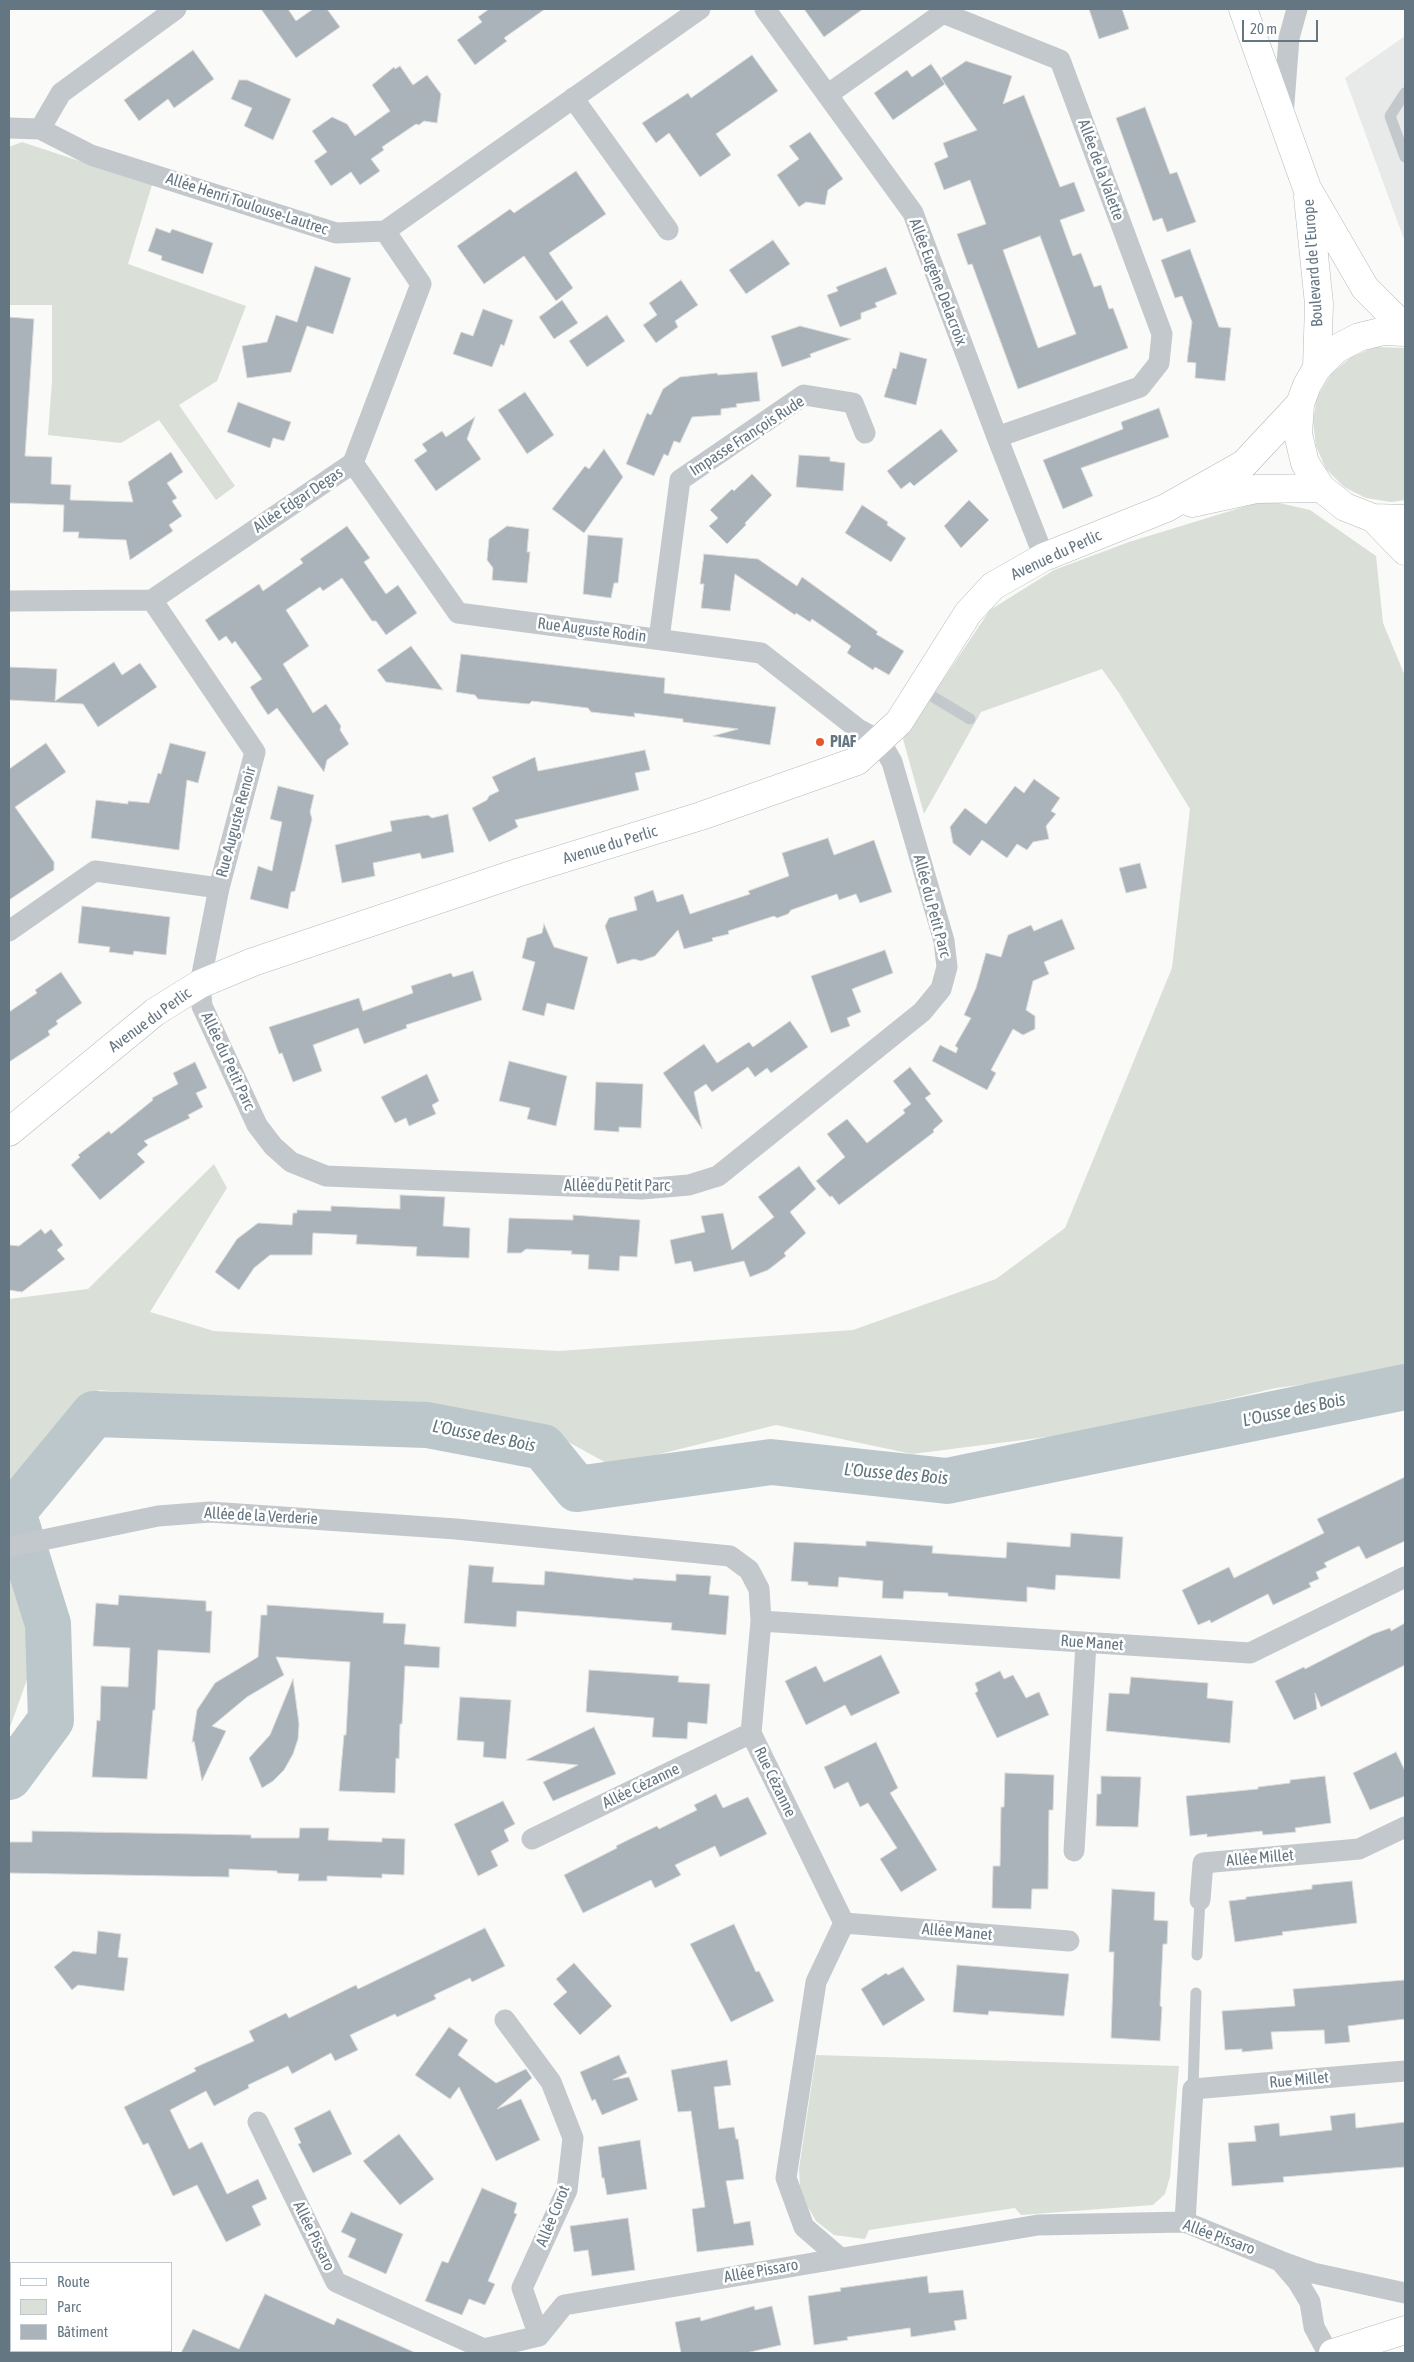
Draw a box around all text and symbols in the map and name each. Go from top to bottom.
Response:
scale bar [1244,10,1320,42]
text: 20 m [1250,20,1277,37]
street label: Allée de la Valette [1074,117,1128,223]
street label: Allée Henri Toulouse-Lautrec [164,169,330,239]
street label: Boulevard de l'Europe [1299,199,1327,327]
street label: Allée Eugène Delacroix [905,216,971,348]
street label: Impasse François Rude [686,392,808,480]
street label: Allée Edgar Degas [250,463,346,537]
street label: Avenue du Perlic [1008,526,1104,584]
street label: Rue Auguste Rodin [537,614,647,646]
place label: PIAF [830,732,856,752]
marker: PIAF [814,736,826,748]
street label: Rue Auguste Renoir [212,765,260,879]
street label: Avenue du Perlic [561,822,659,868]
street label: Allée du Petit Parc [909,852,955,960]
street label: Avenue du Perlic [105,984,195,1056]
street label: Allée du Petit Parc [197,1009,259,1113]
street label: Allée du Petit Parc [564,1176,670,1196]
water label: L'Ousse des Bois [1241,1389,1347,1431]
water label: L'Ousse des Bois [431,1415,537,1457]
water label: L'Ousse des Bois [843,1459,949,1489]
street label: Allée de la Verderie [204,1503,318,1529]
street label: Rue Manet [1060,1631,1124,1655]
street label: Rue Cézanne [750,1744,800,1820]
street label: Allée Cézanne [599,1759,683,1813]
street label: Allée Millet [1226,1845,1294,1871]
street label: Allée Manet [921,1919,993,1945]
street label: Rue Millet [1268,2068,1330,2092]
street label: Allée Corot [532,2183,574,2249]
street label: Allée Pissaro [289,2198,339,2274]
street label: Allée Pissaro [1180,2215,1258,2259]
street label: Allée Pissaro [722,2255,800,2287]
legend [10,2262,172,2352]
text: Route [57,2273,90,2290]
text: Parc [57,2298,81,2315]
text: Bâtiment [57,2323,108,2340]

